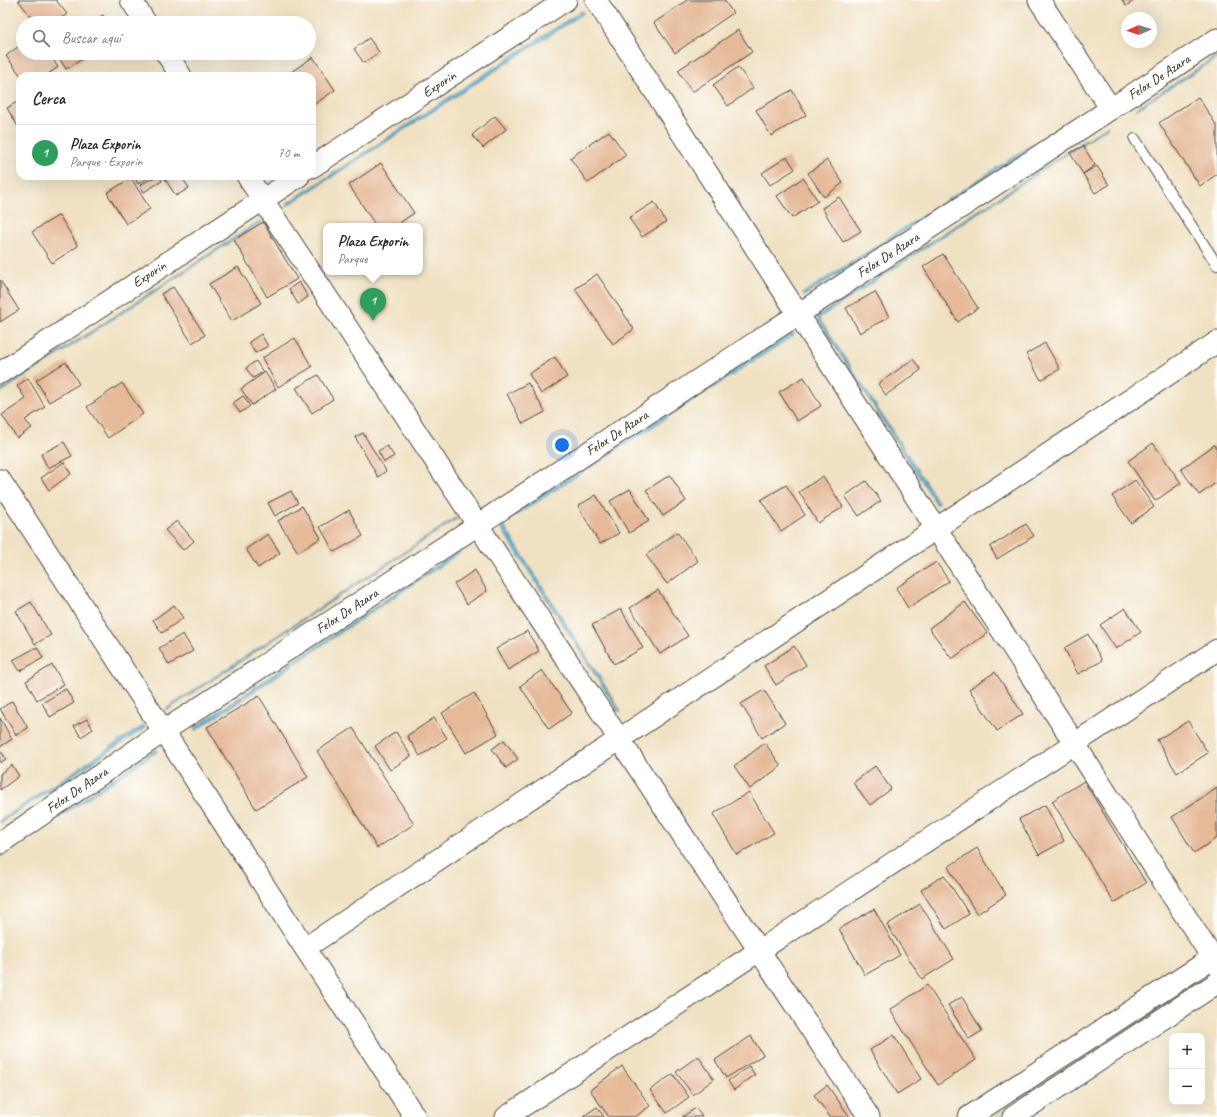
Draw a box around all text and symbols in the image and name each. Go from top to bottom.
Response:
north arrow [1121,12,1157,48]
search box [16,16,316,60]
icon: search [30,27,52,49]
text: Buscar aquí [62,29,121,48]
street label: Felox De Azara [1125,50,1194,103]
street label: Exporin [419,67,460,101]
text: Cerca [32,88,65,109]
text: Plaza Exporin [70,135,141,154]
text: 1 [42,145,48,161]
text: 70 m [278,145,300,161]
text: Parque · Exporin [70,154,142,170]
popup [323,223,423,275]
street label: Felox De Azara [854,228,923,281]
text: Plaza Exporin [338,232,408,251]
text: Parque [338,251,368,267]
street label: Exporin [129,257,170,291]
pin: 1 [360,288,386,321]
street label: Felox De Azara [583,406,652,459]
your location [552,435,572,455]
street label: Felox De Azara [313,584,382,637]
street label: Felox De Azara [43,762,112,817]
map controls [1169,1033,1205,1105]
button: + [1169,1033,1205,1069]
button: − [1169,1069,1205,1105]

